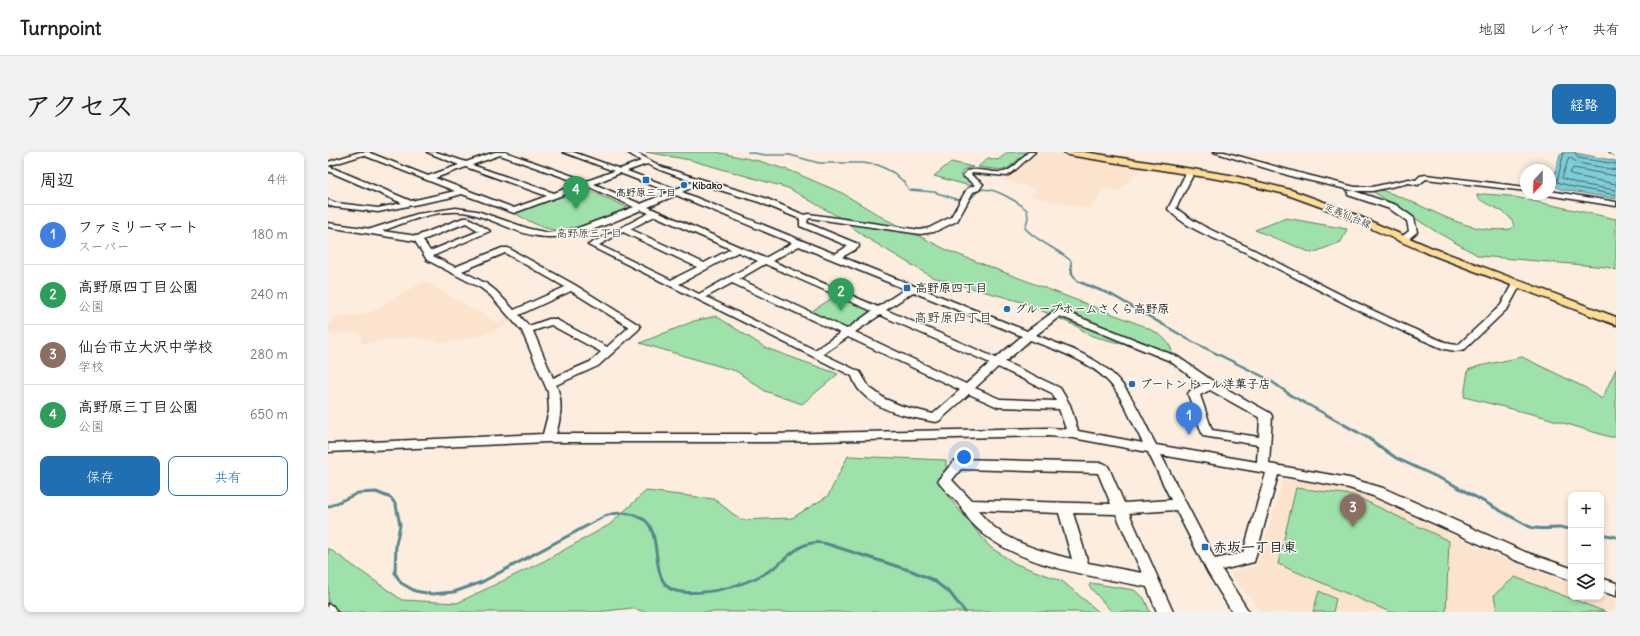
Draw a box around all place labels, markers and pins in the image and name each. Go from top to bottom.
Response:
marker: 高野原三丁目 [641,175,651,185]
pin: 4 [563,176,589,209]
place label: Kibako [692,179,723,192]
marker: Kibako [679,180,689,190]
place label: 高野原三丁目 [616,186,676,199]
pin: 2 [828,278,854,311]
place label: 高野原四丁目 [915,280,987,295]
marker: 高野原四丁目 [902,283,912,293]
place label: グループホームさくら高野原 [1015,301,1170,316]
marker: グループホームさくら高野原 [1002,304,1012,314]
place label: ブートンドール洋菓子店 [1140,376,1271,391]
marker: ブートンドール洋菓子店 [1127,379,1137,389]
pin: 1 [1176,402,1202,435]
pin: 3 [1340,494,1366,527]
place label: 赤坂一丁目東 [1213,538,1297,556]
marker: 赤坂一丁目東 [1200,542,1210,552]

